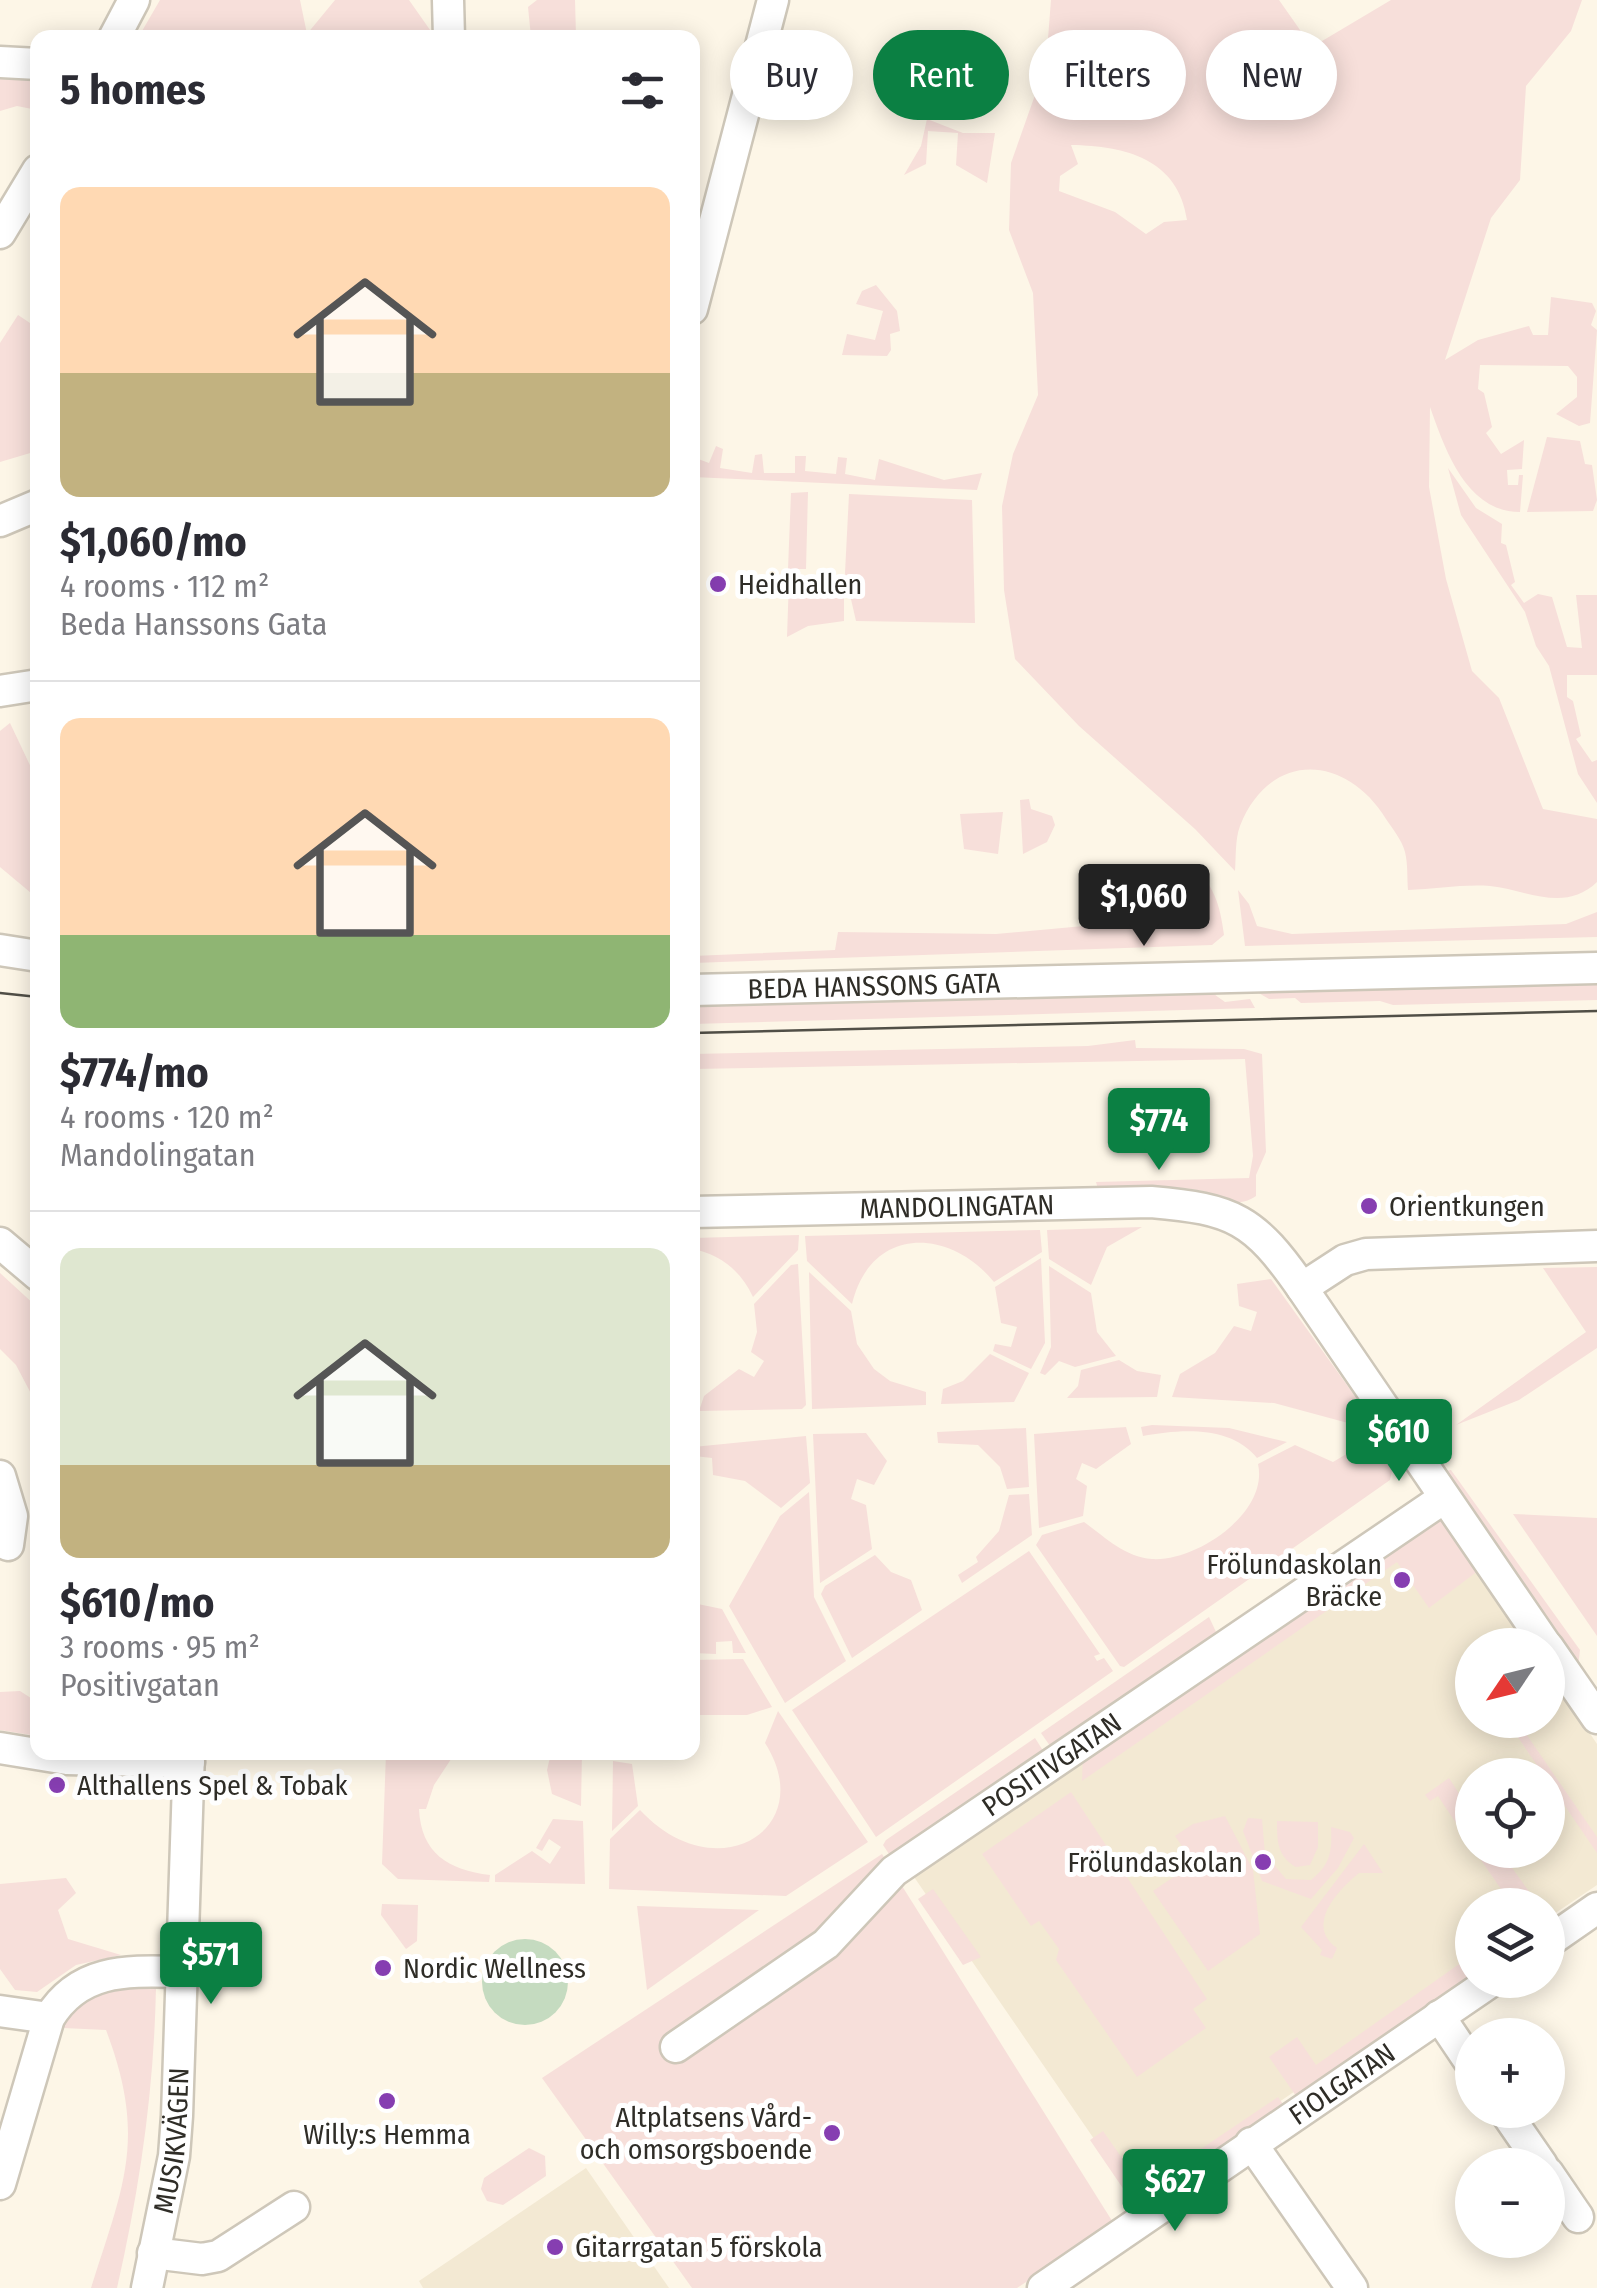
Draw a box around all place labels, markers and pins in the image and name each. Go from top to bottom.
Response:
place label: Heidhallen [738,568,862,601]
marker: Heidhallen [707,573,729,595]
pin: $1,060 [1063,864,1225,949]
pin: $774 [1100,1088,1218,1173]
place label: Orientkungen [1389,1190,1545,1223]
marker: Orientkungen [1358,1195,1380,1217]
pin: $610 [1340,1399,1458,1484]
place label: Frölundaskolan Bräcke [1206,1548,1382,1613]
marker: Frölundaskolan Bräcke [1391,1569,1413,1591]
place label: Althallens Spel & Tobak [77,1769,349,1802]
marker: Althallens Spel & Tobak [46,1774,68,1796]
place label: Frölundaskolan [1067,1846,1243,1879]
marker: Frölundaskolan [1252,1851,1274,1873]
pin: $571 [152,1922,270,2007]
place label: Nordic Wellness [403,1952,586,1985]
marker: Nordic Wellness [372,1957,394,1979]
marker: Willy:s Hemma [376,2090,398,2112]
place label: Altplatsens Vård- och omsorgsboende [580,2101,812,2166]
place label: Willy:s Hemma [303,2118,471,2151]
marker: Altplatsens Vård- och omsorgsboende [821,2122,843,2144]
pin: $627 [1116,2149,1234,2234]
place label: Gitarrgatan 5 förskola [575,2231,823,2264]
marker: Gitarrgatan 5 förskola [544,2236,566,2258]

